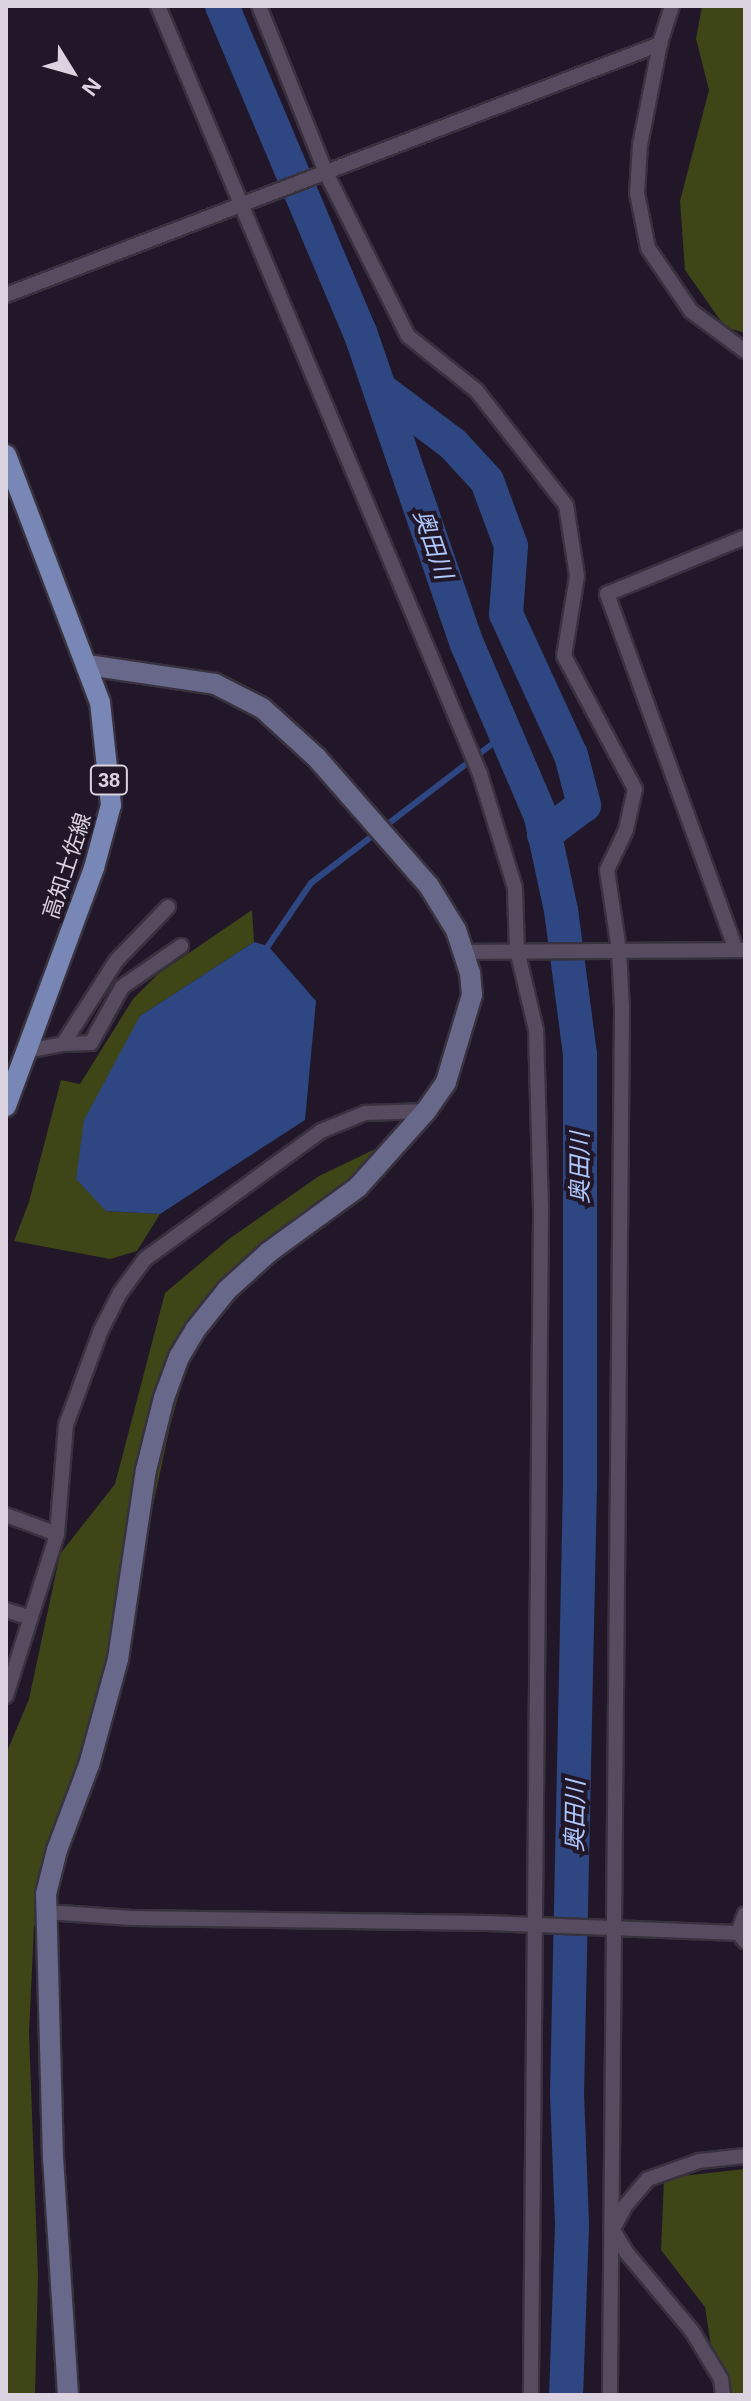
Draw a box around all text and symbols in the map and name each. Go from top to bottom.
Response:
north arrow [32,32,112,112]
text: N [77,73,106,101]
water label: 奥田川 [408,505,458,583]
road number: 38 [89,764,129,796]
street label: 高知土佐線 [37,810,97,922]
water label: 奥田川 [566,1132,594,1204]
water label: 奥田川 [560,1780,590,1852]

